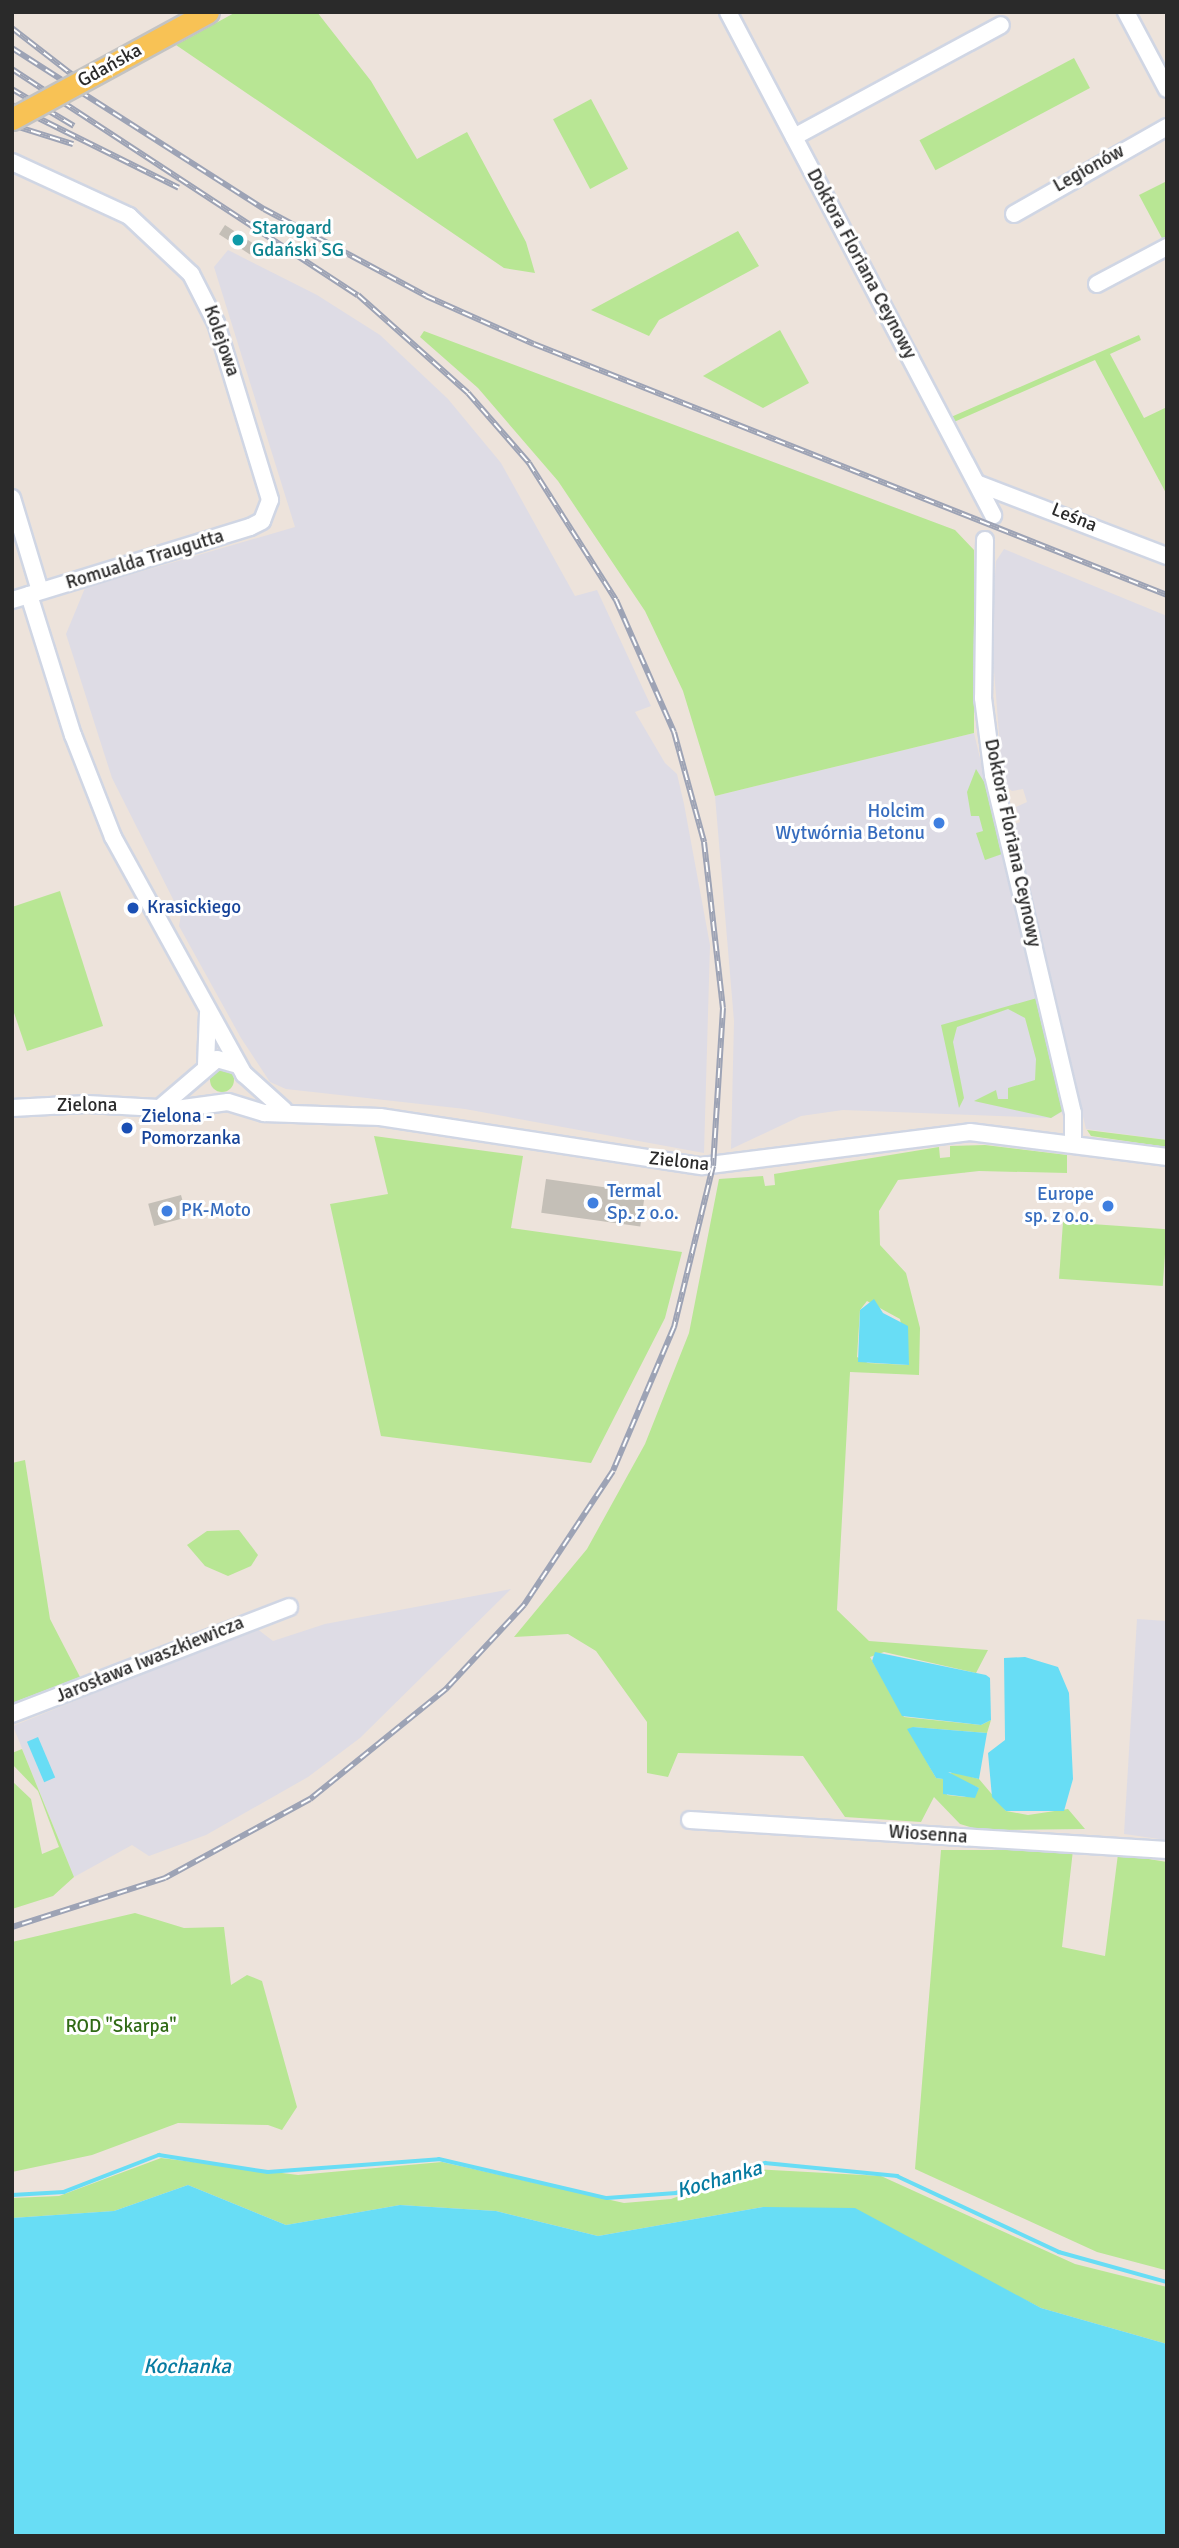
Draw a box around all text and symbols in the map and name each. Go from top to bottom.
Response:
street label: Gdańska [74,39,146,93]
street label: Legionów [1049,140,1129,198]
street label: Doktora Floriana Ceynowy [801,165,921,363]
place label: Starogard Gdański SG [252,218,344,262]
marker: Starogard Gdański SG [230,232,246,248]
street label: Kolejowa [198,302,244,380]
street label: Leśna [1048,499,1100,537]
street label: Romualda Traugutta [63,525,227,595]
street label: Doktora Floriana Ceynowy [979,737,1045,949]
place label: Holcim Wytwórnia Betonu [775,801,925,845]
marker: Holcim Wytwórnia Betonu [931,815,947,831]
place label: Krasickiego [147,897,241,919]
marker: Krasickiego [125,900,141,916]
street label: Zielona [57,1095,117,1117]
place label: Zielona - Pomorzanka [141,1106,241,1150]
marker: Zielona - Pomorzanka [119,1120,135,1136]
street label: Zielona [648,1147,710,1177]
place label: Termal Sp. z o.o. [607,1181,679,1225]
place label: Europe sp. z o.o. [1024,1184,1094,1228]
marker: Termal Sp. z o.o. [585,1195,601,1211]
marker: Europe sp. z o.o. [1100,1198,1116,1214]
place label: PK-Moto [181,1200,251,1222]
marker: PK-Moto [159,1203,175,1219]
street label: Jarosława Iwaszkiewicza [52,1612,248,1708]
street label: Wiosenna [888,1821,968,1849]
park label: ROD "Skarpa" [65,2016,177,2038]
water label: Kochanka [673,2155,765,2203]
water label: Kochanka [143,2353,231,2379]

